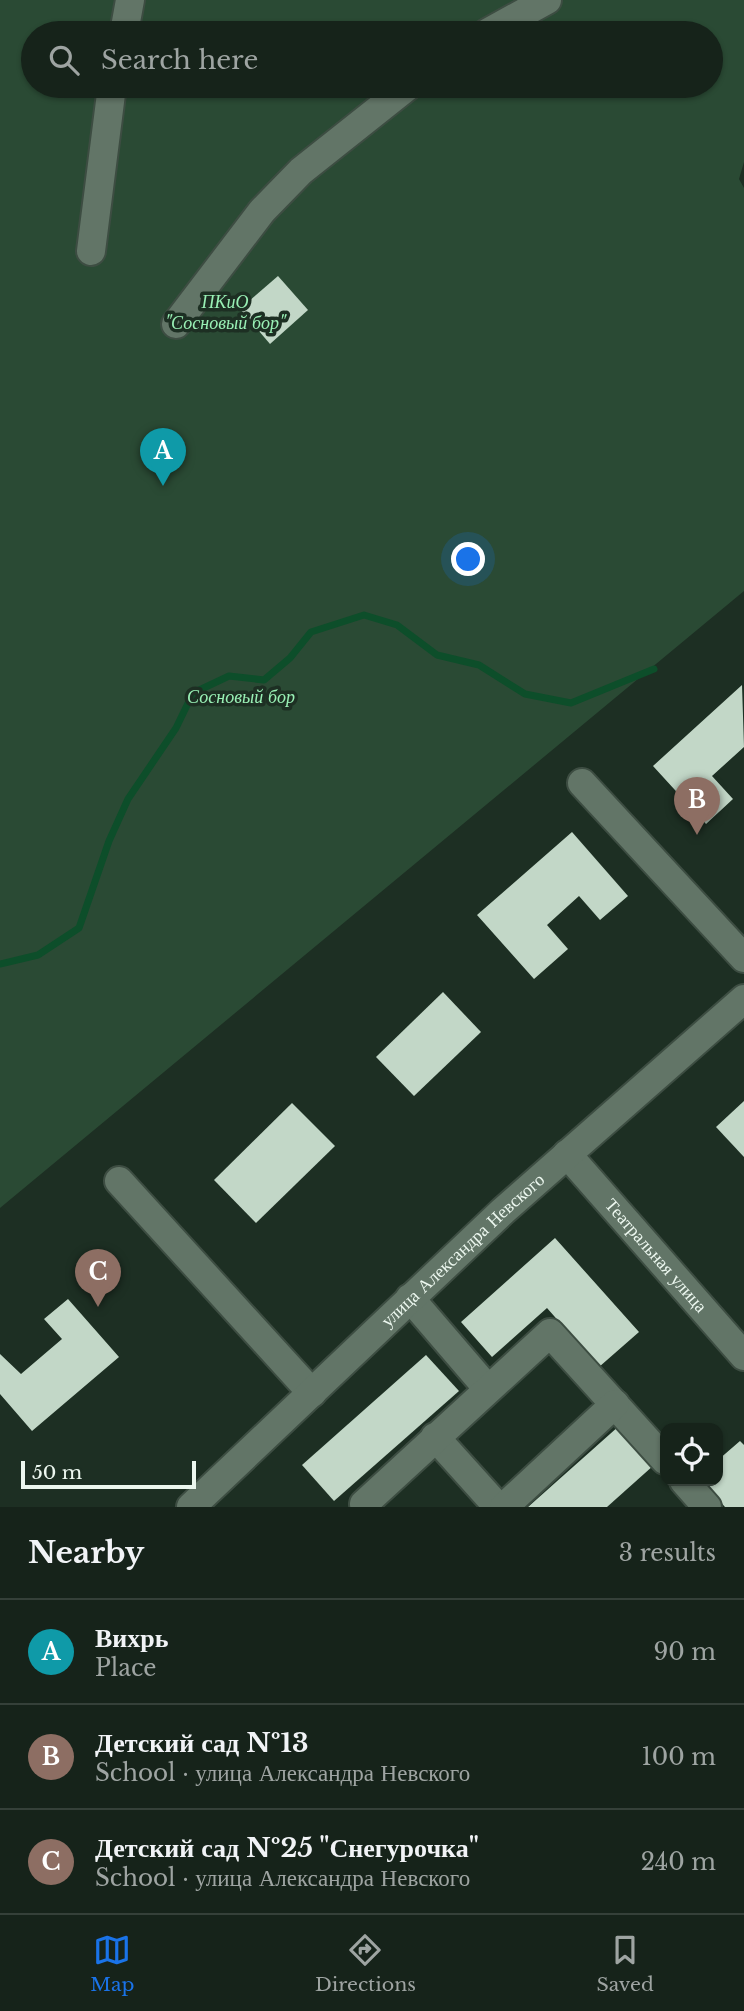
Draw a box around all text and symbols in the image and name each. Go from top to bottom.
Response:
search box [21,21,723,98]
icon: search [45,41,83,79]
text: Search here [101,44,258,76]
park label: ПКиО "Сосновый бор" [165,291,287,334]
pin: A [140,428,186,486]
your location [451,542,485,576]
park label: Сосновый бор [187,686,295,708]
pin: B [674,777,720,835]
street label: улица Александра Невского [377,1169,549,1332]
street label: Театральная улица [600,1194,712,1317]
pin: C [75,1249,121,1307]
map controls [660,1423,723,1486]
button: locate [660,1423,723,1486]
scale bar [21,1458,196,1490]
text: 50 m [32,1461,82,1484]
text: Nearby [28,1534,144,1571]
text: 3 results [619,1539,716,1567]
text: Вихрь [95,1622,169,1654]
text: A [42,1638,60,1666]
text: 90 m [654,1638,716,1666]
text: Place [95,1654,157,1682]
text: Детский сад №13 [95,1727,308,1759]
text: B [42,1743,60,1771]
text: 100 m [642,1743,716,1771]
text: School · улица Александра Невского [95,1759,470,1787]
text: Детский сад №25 "Снегурочка" [95,1832,479,1864]
text: C [42,1848,60,1876]
text: 240 m [641,1848,716,1876]
text: School · улица Александра Невского [95,1864,470,1892]
tab: Map [90,1931,134,1996]
tab: Directions [315,1931,416,1996]
tab: Saved [596,1931,654,1996]

